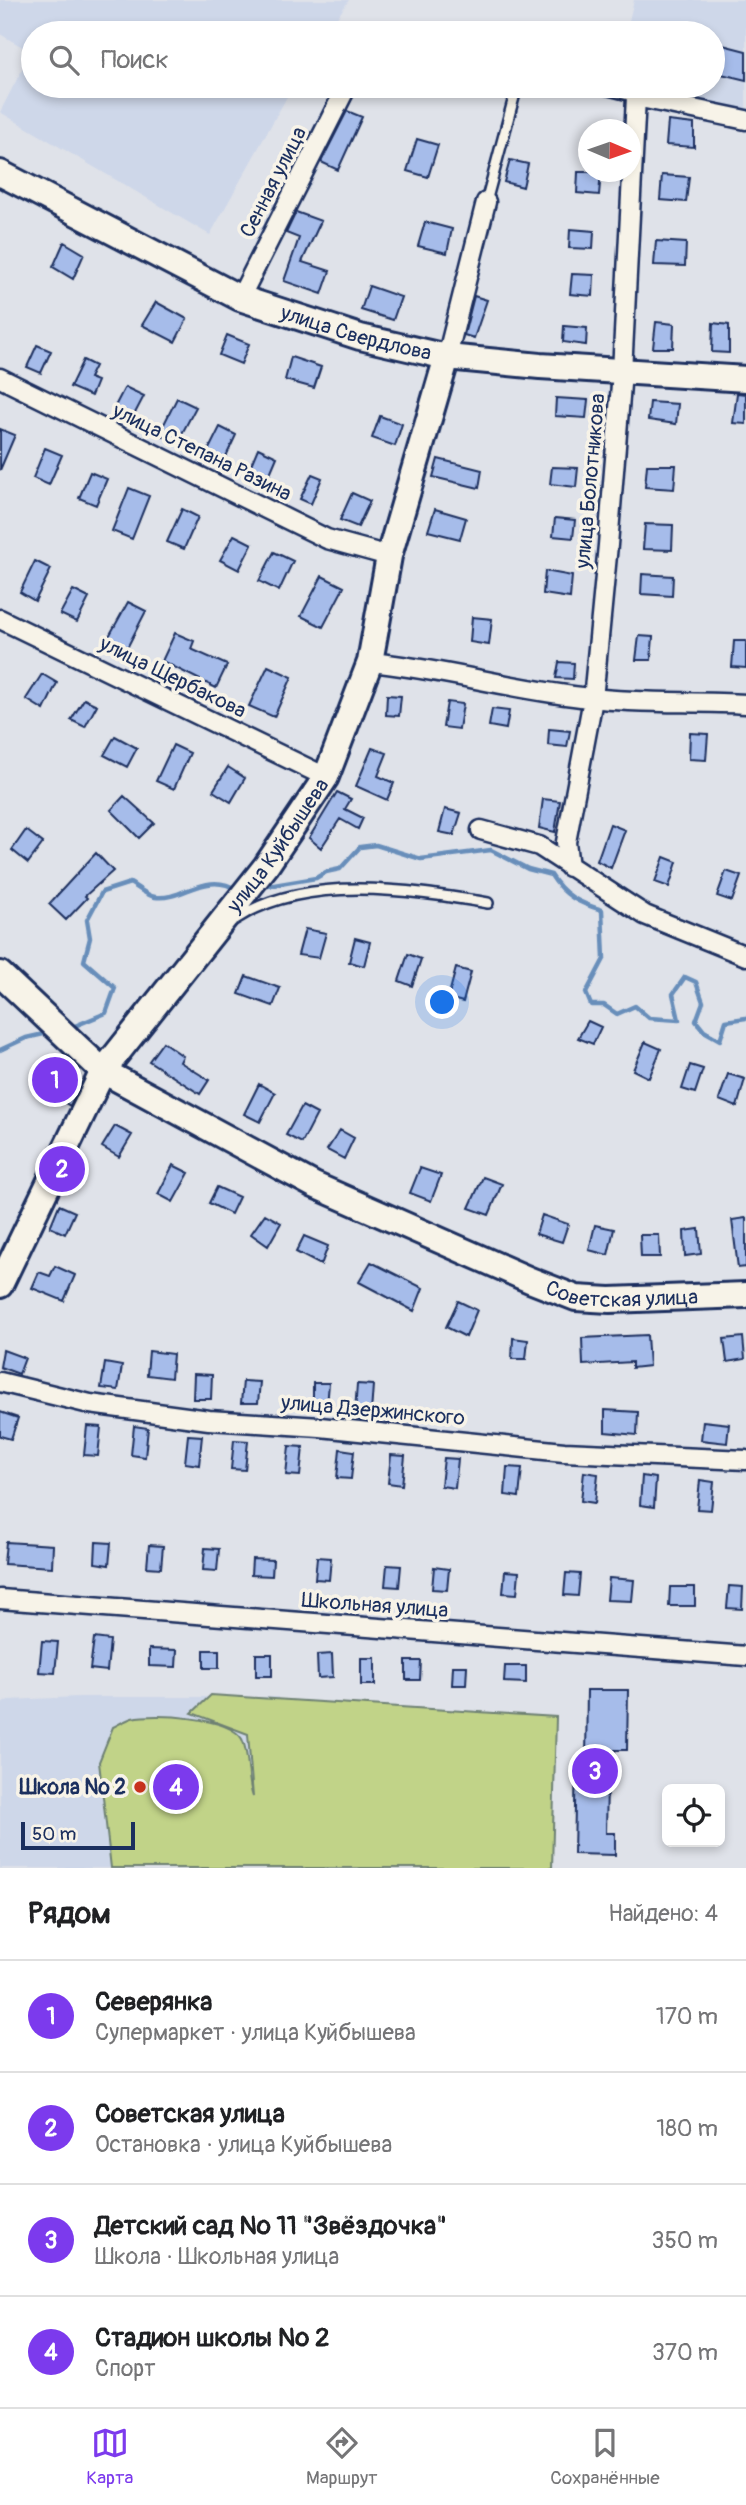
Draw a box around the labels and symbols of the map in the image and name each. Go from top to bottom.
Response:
north arrow [578,119,641,182]
street label: Сенная улица [234,122,313,242]
street label: улица Свердлова [276,299,434,367]
street label: улица Болотникова [569,392,612,571]
street label: улица Степана Разина [107,397,296,508]
street label: улица Щербакова [94,630,251,725]
street label: улица Куйбышева [220,773,335,919]
your location [425,985,459,1019]
pin: 1 [32,1054,78,1106]
pin: 2 [39,1143,85,1195]
street label: Советская улица [542,1274,698,1314]
street label: улица Дзержинского [279,1389,466,1432]
street label: Школьная улица [301,1587,449,1624]
pin: 3 [572,1745,618,1797]
pin: 4 [153,1761,199,1813]
place label: Школа № 2 [19,1774,126,1801]
marker: Школа № 2 [132,1779,148,1795]
scale bar [21,1819,135,1851]

